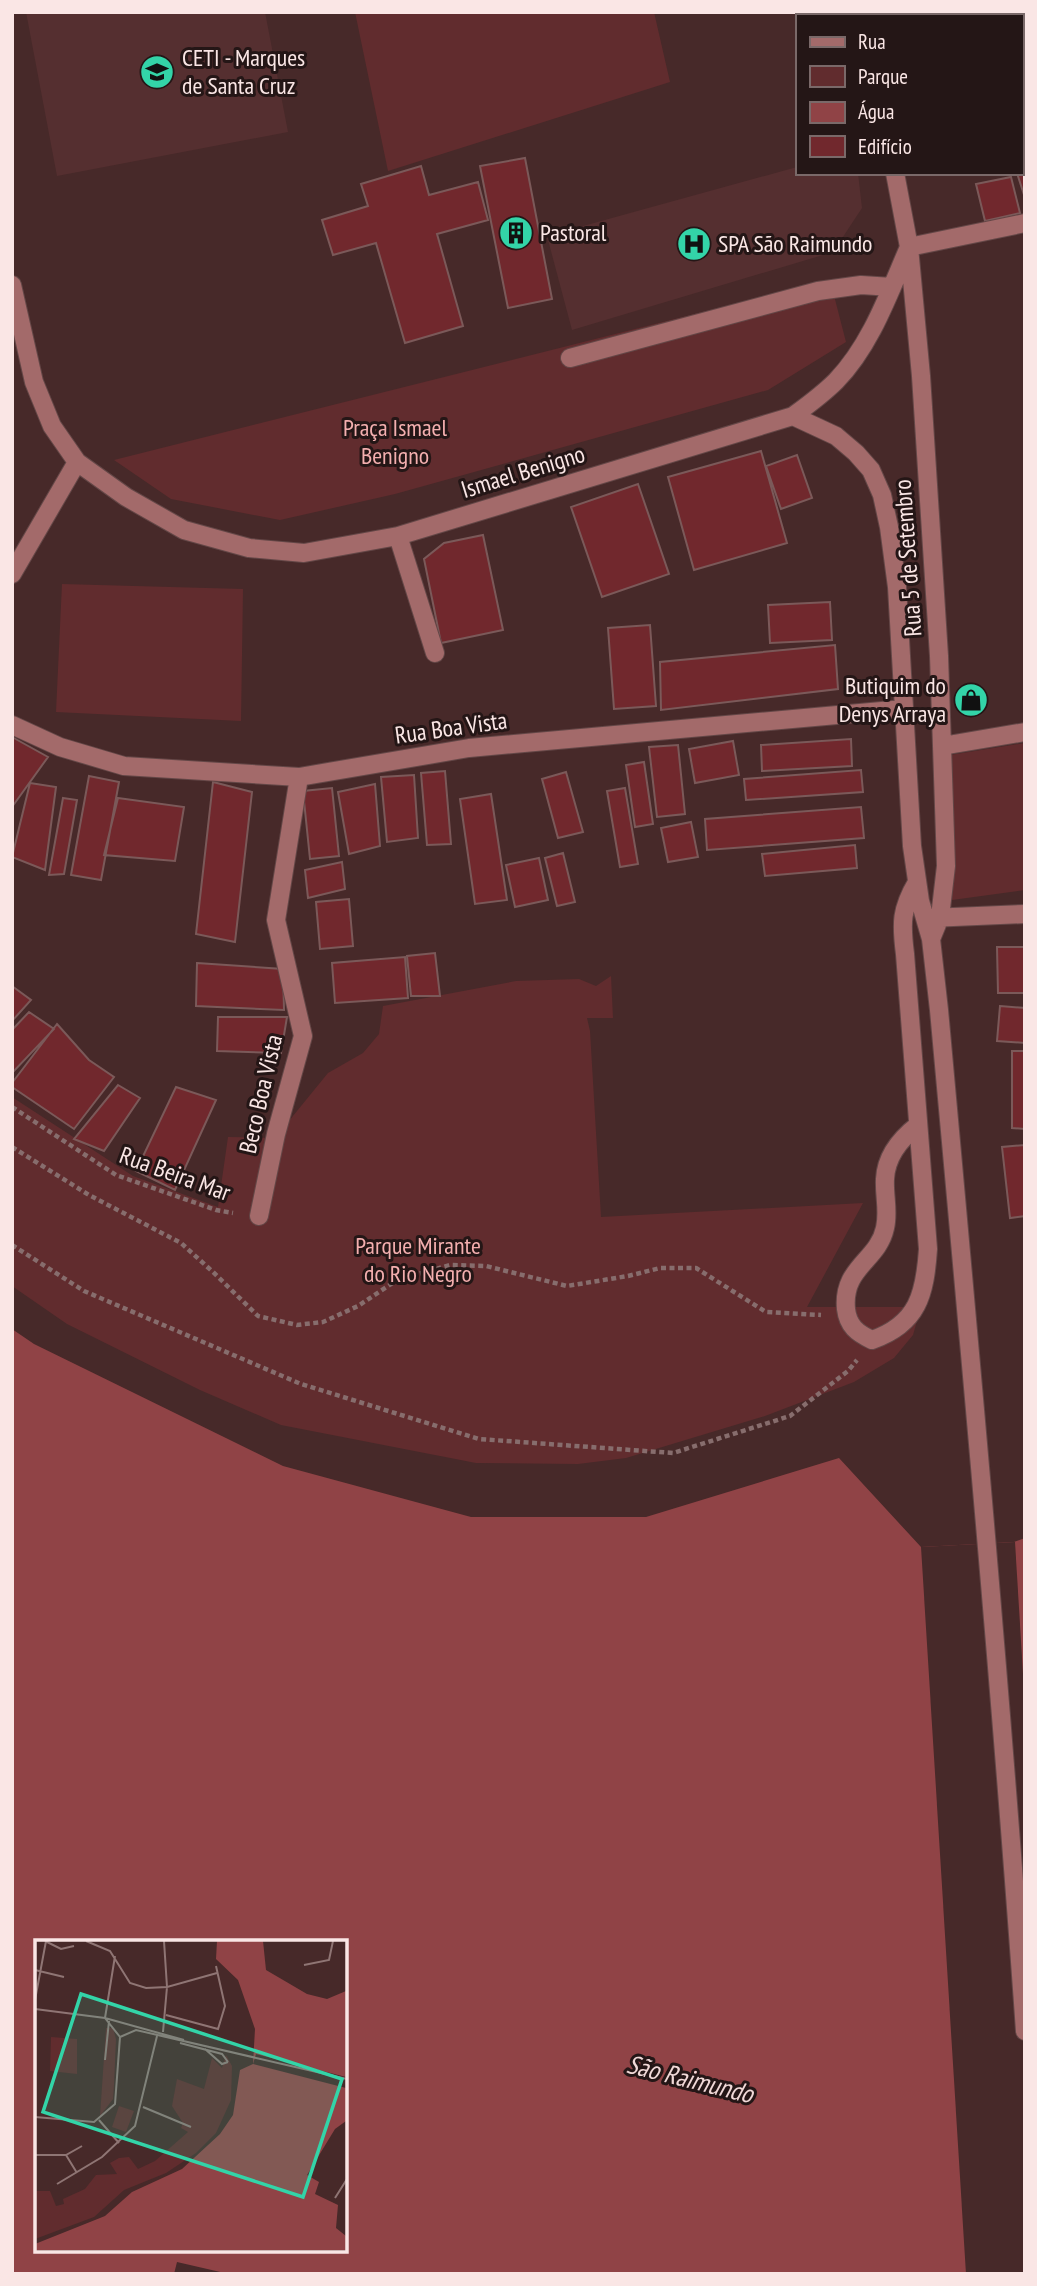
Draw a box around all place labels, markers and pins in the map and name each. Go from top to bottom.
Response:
place label: CETI - Marques de Santa Cruz [182,42,305,101]
school or university icon: CETI - Marques de Santa Cruz [138,53,176,91]
building icon: Pastoral [497,214,535,252]
place label: Pastoral [540,217,607,248]
hospital icon: SPA São Raimundo [675,225,713,263]
place label: SPA São Raimundo [718,228,872,259]
place label: Butiquim do Denys Arraya [839,670,946,729]
shop icon: Butiquim do Denys Arraya [952,681,990,719]

